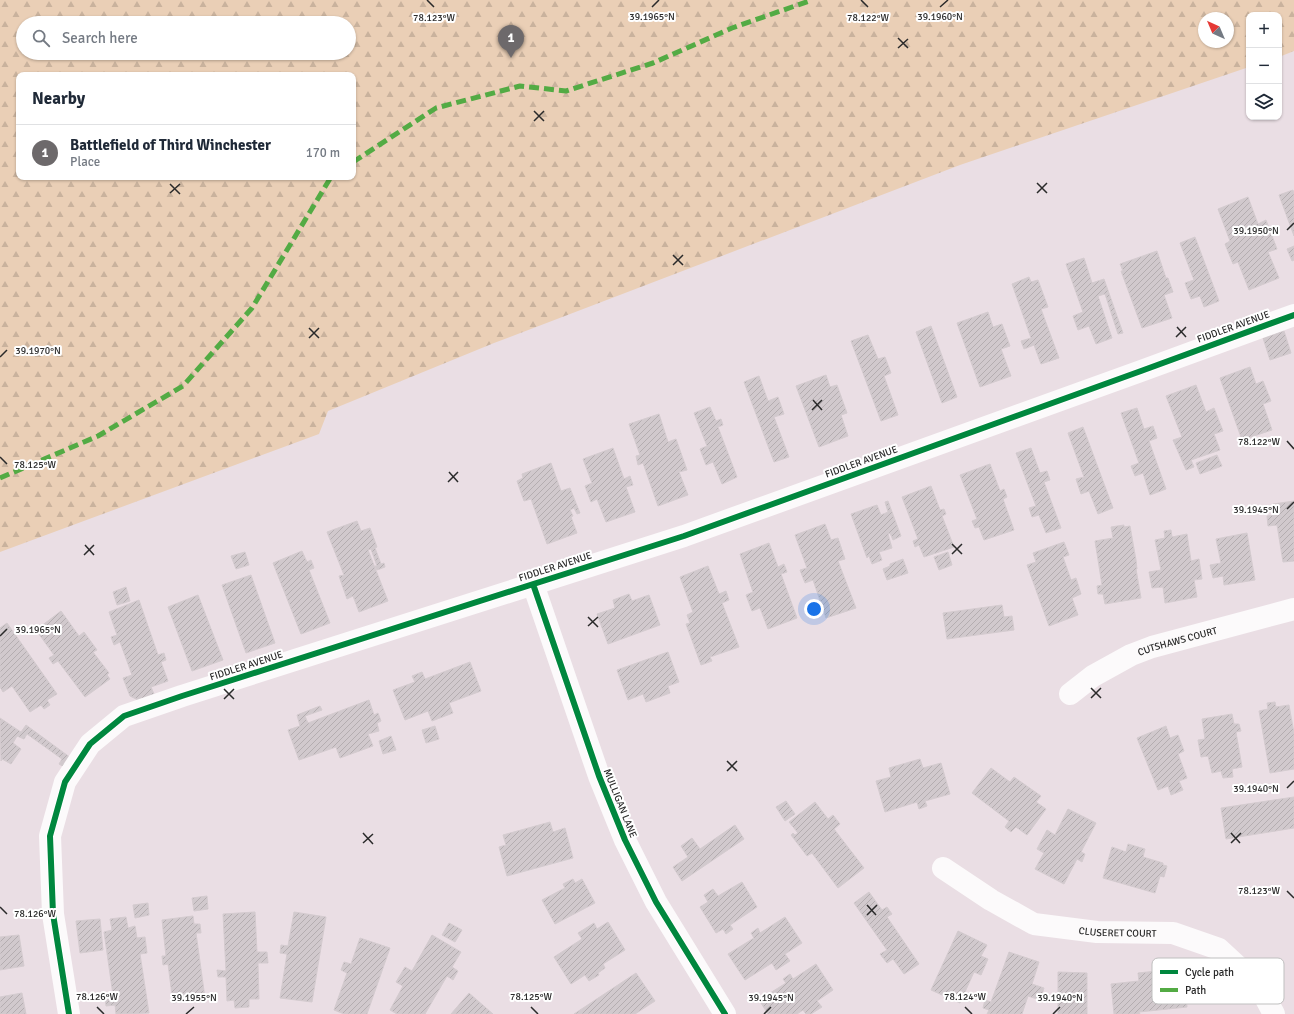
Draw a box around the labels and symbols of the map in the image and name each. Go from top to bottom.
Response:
text: 39.1965°N [629,11,675,23]
text: 39.1960°N [917,11,963,23]
text: 78.123°W [413,12,455,24]
text: 78.122°W [847,12,889,24]
north arrow [1198,12,1234,48]
pin: 1 [498,25,524,58]
text: 39.1950°N [1233,225,1279,237]
street label: FIDDLER AVENUE [1195,308,1272,346]
text: 39.1970°N [15,345,61,357]
text: 78.122°W [1238,436,1280,448]
street label: FIDDLER AVENUE [823,443,900,481]
text: 78.125°W [14,459,56,471]
text: 39.1945°N [1233,504,1279,516]
street label: FIDDLER AVENUE [517,549,594,584]
your location [804,599,824,619]
text: 39.1965°N [15,624,61,636]
street label: CUTSHAWS COURT [1136,625,1219,659]
street label: FIDDLER AVENUE [208,648,285,683]
street label: MULLIGAN LANE [601,767,639,840]
text: 39.1940°N [1233,783,1279,795]
text: 78.123°W [1238,885,1280,897]
text: 78.126°W [14,908,56,920]
street label: CLUSERET COURT [1078,925,1157,940]
legend [1152,958,1284,1004]
text: Cycle path [1185,966,1234,979]
text: Path [1185,984,1206,997]
text: 78.126°W [76,991,118,1003]
text: 78.125°W [510,991,552,1003]
text: 78.124°W [944,991,986,1003]
text: 39.1955°N [171,992,217,1004]
text: 39.1945°N [748,992,794,1004]
text: 39.1940°N [1037,992,1083,1004]

